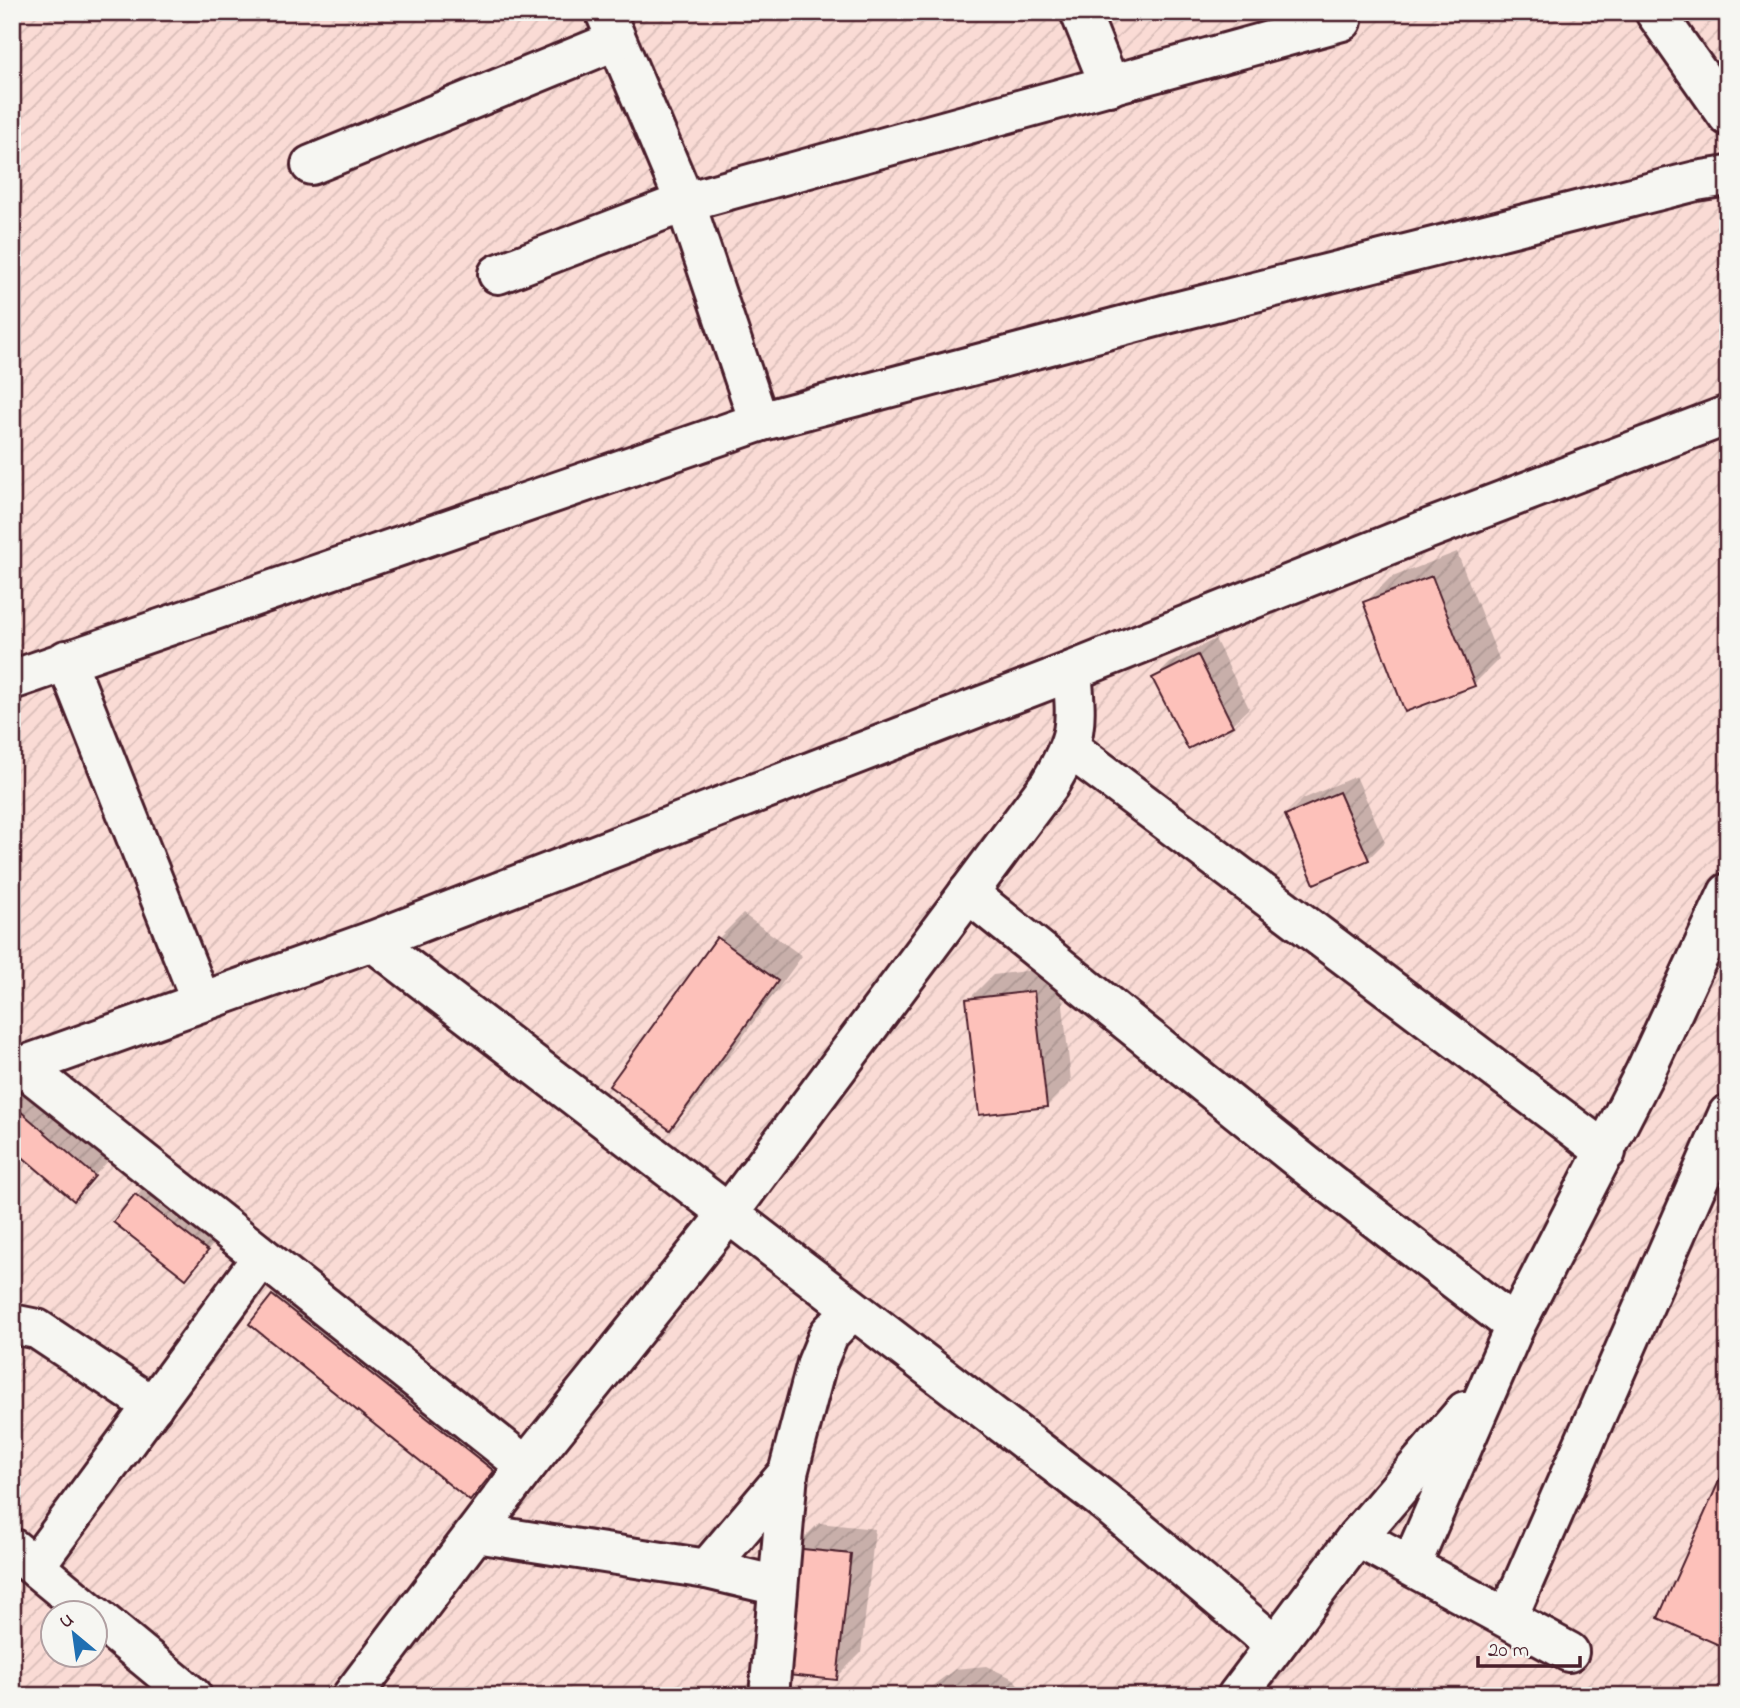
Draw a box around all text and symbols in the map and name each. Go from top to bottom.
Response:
north arrow [38,1600,108,1670]
text: U [55,1607,79,1636]
scale bar [1478,1624,1579,1668]
text: 20 m [1488,1636,1529,1666]

